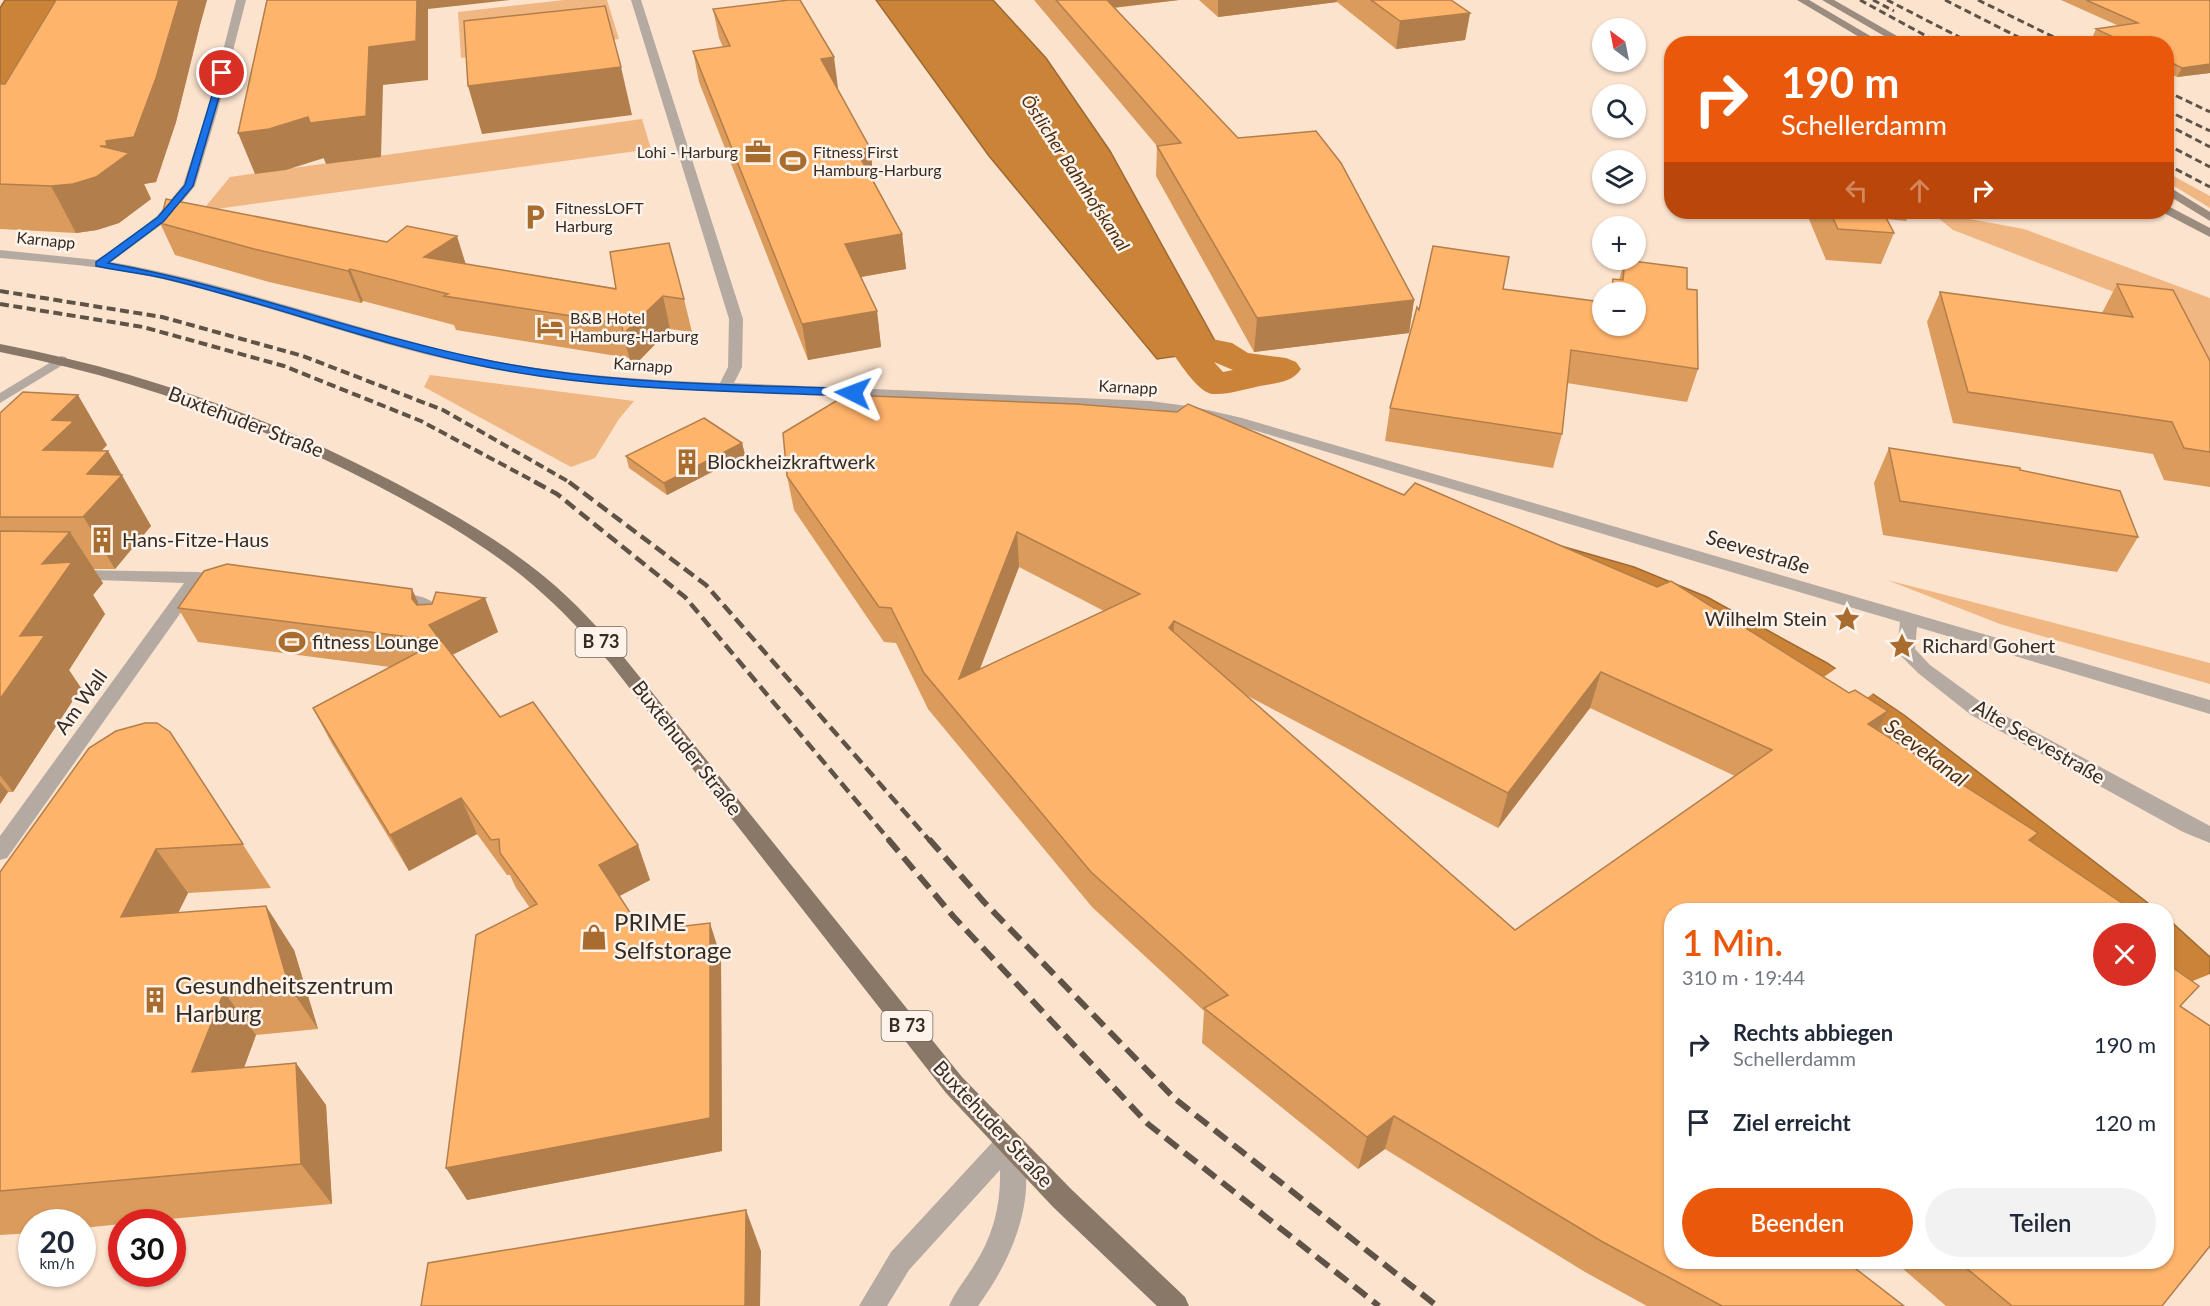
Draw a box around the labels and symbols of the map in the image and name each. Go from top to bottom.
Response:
north arrow [1592,18,1646,72]
pin [196,47,247,98]
water label: Östlicher Bahnhofskanal [1017,90,1135,255]
office icon: Lohi - Harburg [743,137,773,167]
place label: Lohi - Harburg [637,142,738,161]
place label: Fitness First Hamburg-Harburg [813,142,941,179]
sports icon: Fitness First Hamburg-Harburg [778,146,808,176]
place label: FitnessLOFT Harburg [555,198,644,235]
parking icon: FitnessLOFT Harburg [520,202,550,232]
street label: Karnapp [16,227,76,252]
place label: B&B Hotel Hamburg-Harburg [570,308,698,345]
hotel icon: B&B Hotel Hamburg-Harburg [535,312,565,342]
street label: Karnapp [613,353,673,376]
position arrow [821,361,885,425]
street label: Karnapp [1098,375,1158,398]
street label: Buxtehuder Straße [165,380,327,462]
building icon: Blockheizkraftwerk [672,447,702,477]
place label: Blockheizkraftwerk [707,449,876,473]
street label: Seevestraße [1703,524,1813,578]
building icon: Hans-Fitze-Haus [87,525,117,555]
place label: Hans-Fitze-Haus [122,527,269,551]
place icon: Wilhelm Stein [1832,604,1862,634]
place label: Wilhelm Stein [1705,606,1827,630]
sports icon: fitness Lounge [277,627,307,657]
road number: B 73 [576,627,626,657]
place label: fitness Lounge [312,629,439,653]
place icon: Richard Gohert [1887,631,1917,661]
place label: Richard Gohert [1922,633,2055,657]
street label: Am Wall [49,665,112,738]
street label: Buxtehuder Straße [628,675,748,820]
street label: Alte Seevestraße [1969,694,2110,789]
water label: Seevekanal [1881,713,1973,791]
place label: PRIME Selfstorage [614,907,732,964]
shop icon: PRIME Selfstorage [579,922,609,952]
place label: Gesundheitszentrum Harburg [175,970,393,1027]
building icon: Gesundheitszentrum Harburg [140,985,170,1015]
road number: B 73 [882,1011,932,1041]
street label: Buxtehuder Straße [929,1055,1059,1192]
speed limit sign: 30 [108,1209,186,1287]

